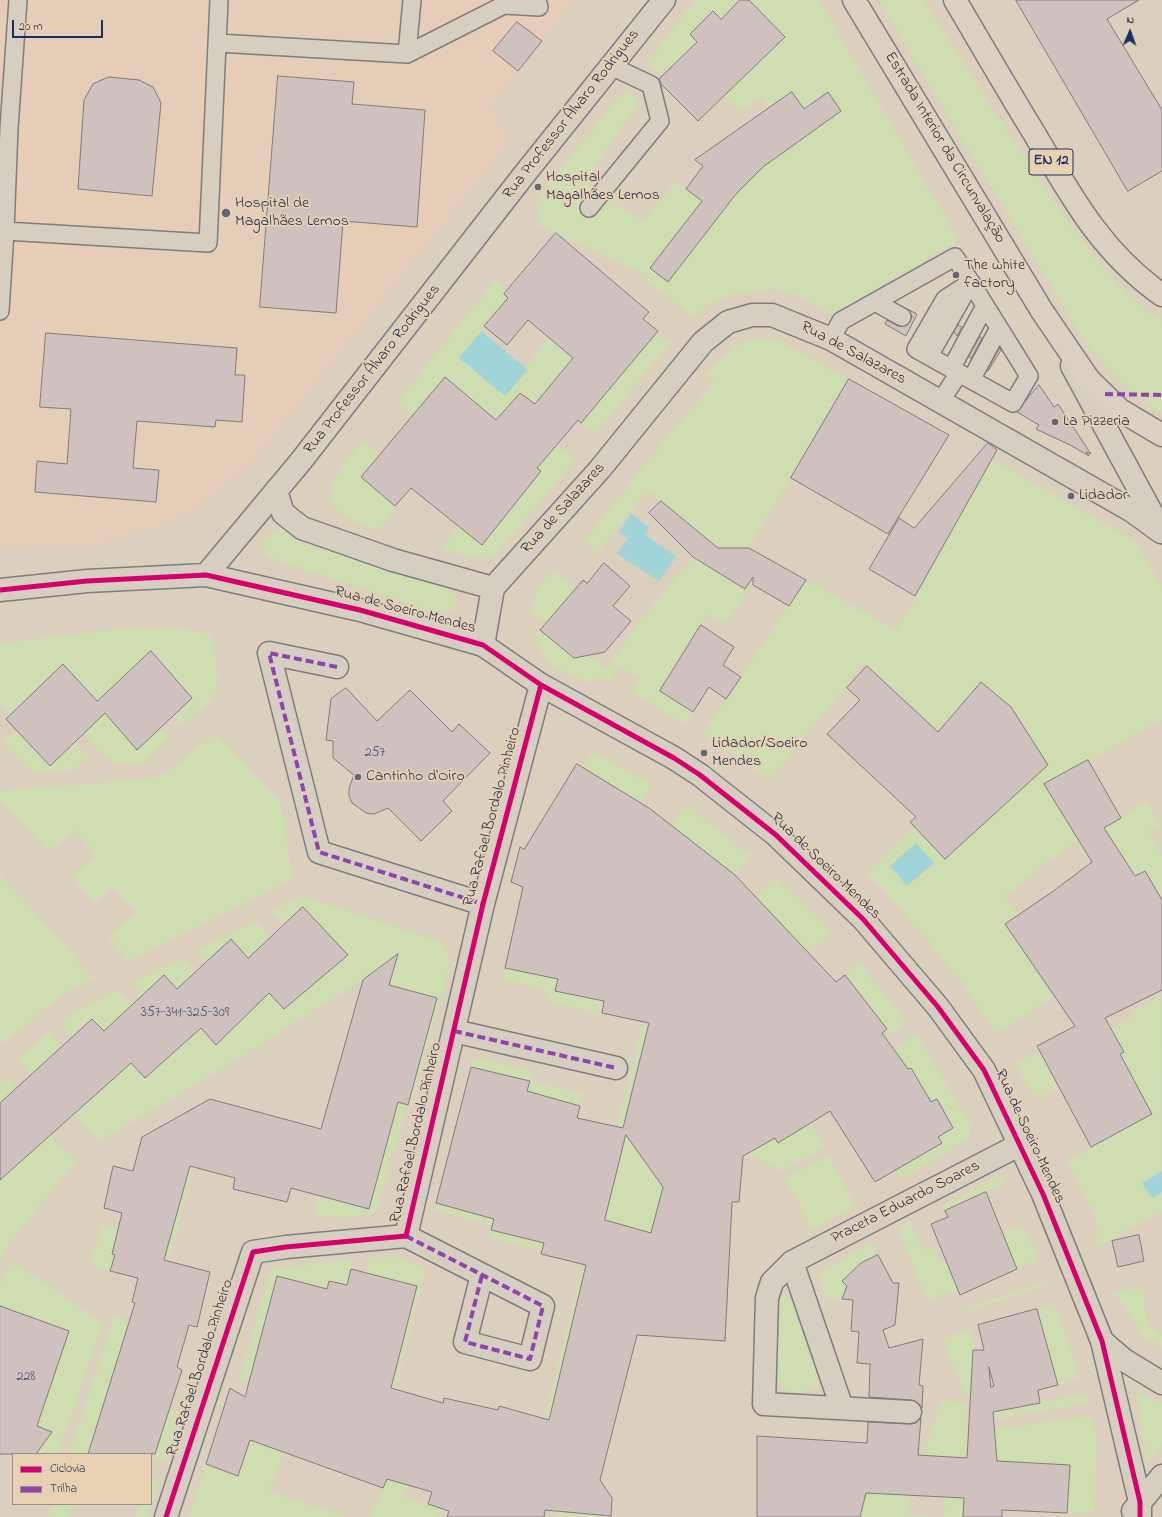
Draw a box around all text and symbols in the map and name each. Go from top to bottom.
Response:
scale bar [14,12,105,38]
north arrow [1110,12,1150,52]
text: N [1126,12,1134,28]
text: 20 m [19,18,42,36]
street label: Rua Professor Álvaro Rodrigues [500,26,644,204]
street label: Estrada Interior da Circunvalação [879,49,1009,247]
road number: EN 12 [1029,149,1073,175]
place label: Hospital Magalhães Lemos [546,168,660,206]
marker: Hospital Magalhães Lemos [533,182,543,192]
place label: Hospital de Magalhães Lemos [235,194,349,232]
marker: Hospital de Magalhães Lemos [220,207,232,219]
place label: The white factory [964,256,1025,294]
marker: The white factory [951,270,961,280]
street label: Rua Professor Álvaro Rodrigues [301,281,445,459]
street label: Rua de Salazares [797,318,909,390]
place label: La Pizzeria [1063,412,1130,432]
marker: La Pizzeria [1050,417,1060,427]
street label: Rua de Salazares [518,459,610,559]
place label: Lidador [1079,486,1128,506]
marker: Lidador [1066,491,1076,501]
street label: Rua de Soeiro Mendes [332,583,478,639]
street label: Rua Rafael Bordalo Pinheiro [460,725,526,909]
place label: Lidador/Soeiro Mendes [712,734,808,772]
house number: 257 [365,746,385,762]
marker: Lidador/Soeiro Mendes [699,748,709,758]
place label: Cantinho d'Oiro [366,767,465,787]
marker: Cantinho d'Oiro [353,772,363,782]
street label: Rua de Soeiro Mendes [766,809,884,925]
house number: 357-341-325-309 [141,1006,229,1022]
street label: Rua Rafael Bordalo Pinheiro [387,1041,447,1225]
street label: Rua de Soeiro Mendes [990,1067,1068,1207]
street label: Praceta Eduardo Soares [828,1157,984,1249]
street label: Rua Rafael Bordalo Pinheiro [163,1277,239,1459]
house number: 228 [16,1370,36,1386]
legend [12,1453,152,1505]
text: Ciclovia [50,1460,86,1478]
text: Trilha [50,1480,77,1498]

